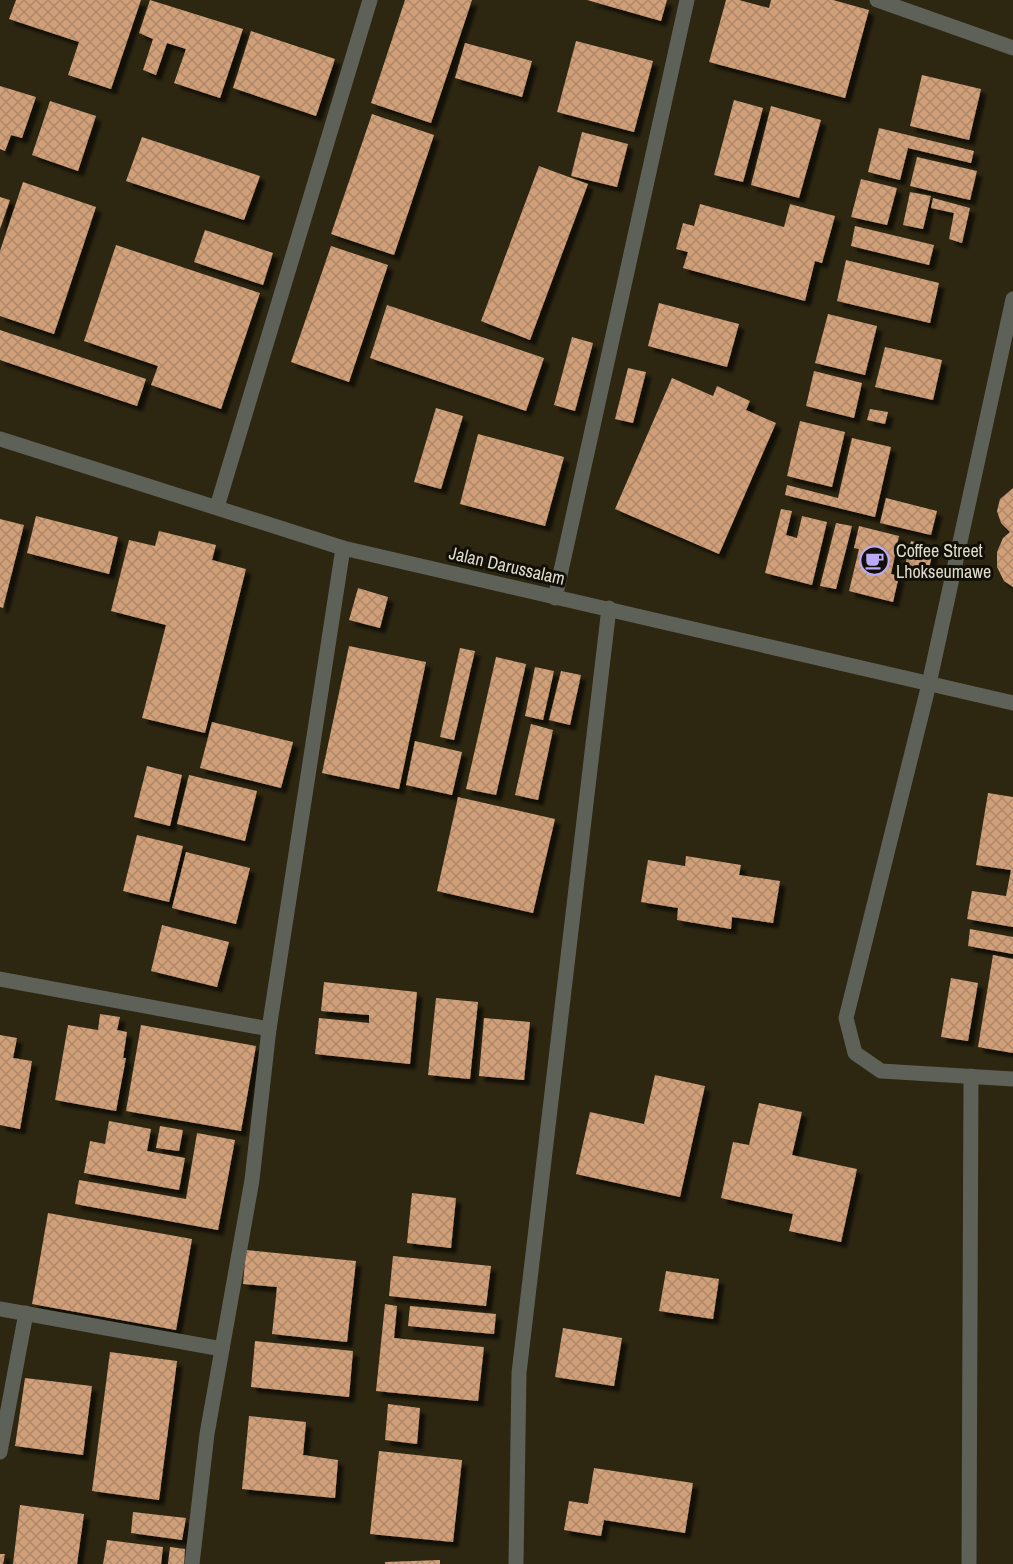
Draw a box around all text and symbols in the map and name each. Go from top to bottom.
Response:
place label: Coffee Street Lhokseumawe [896,538,991,584]
street label: Jalan Darussalam [447,540,567,591]
cafe icon: Coffee Street Lhokseumawe [859,545,891,577]

